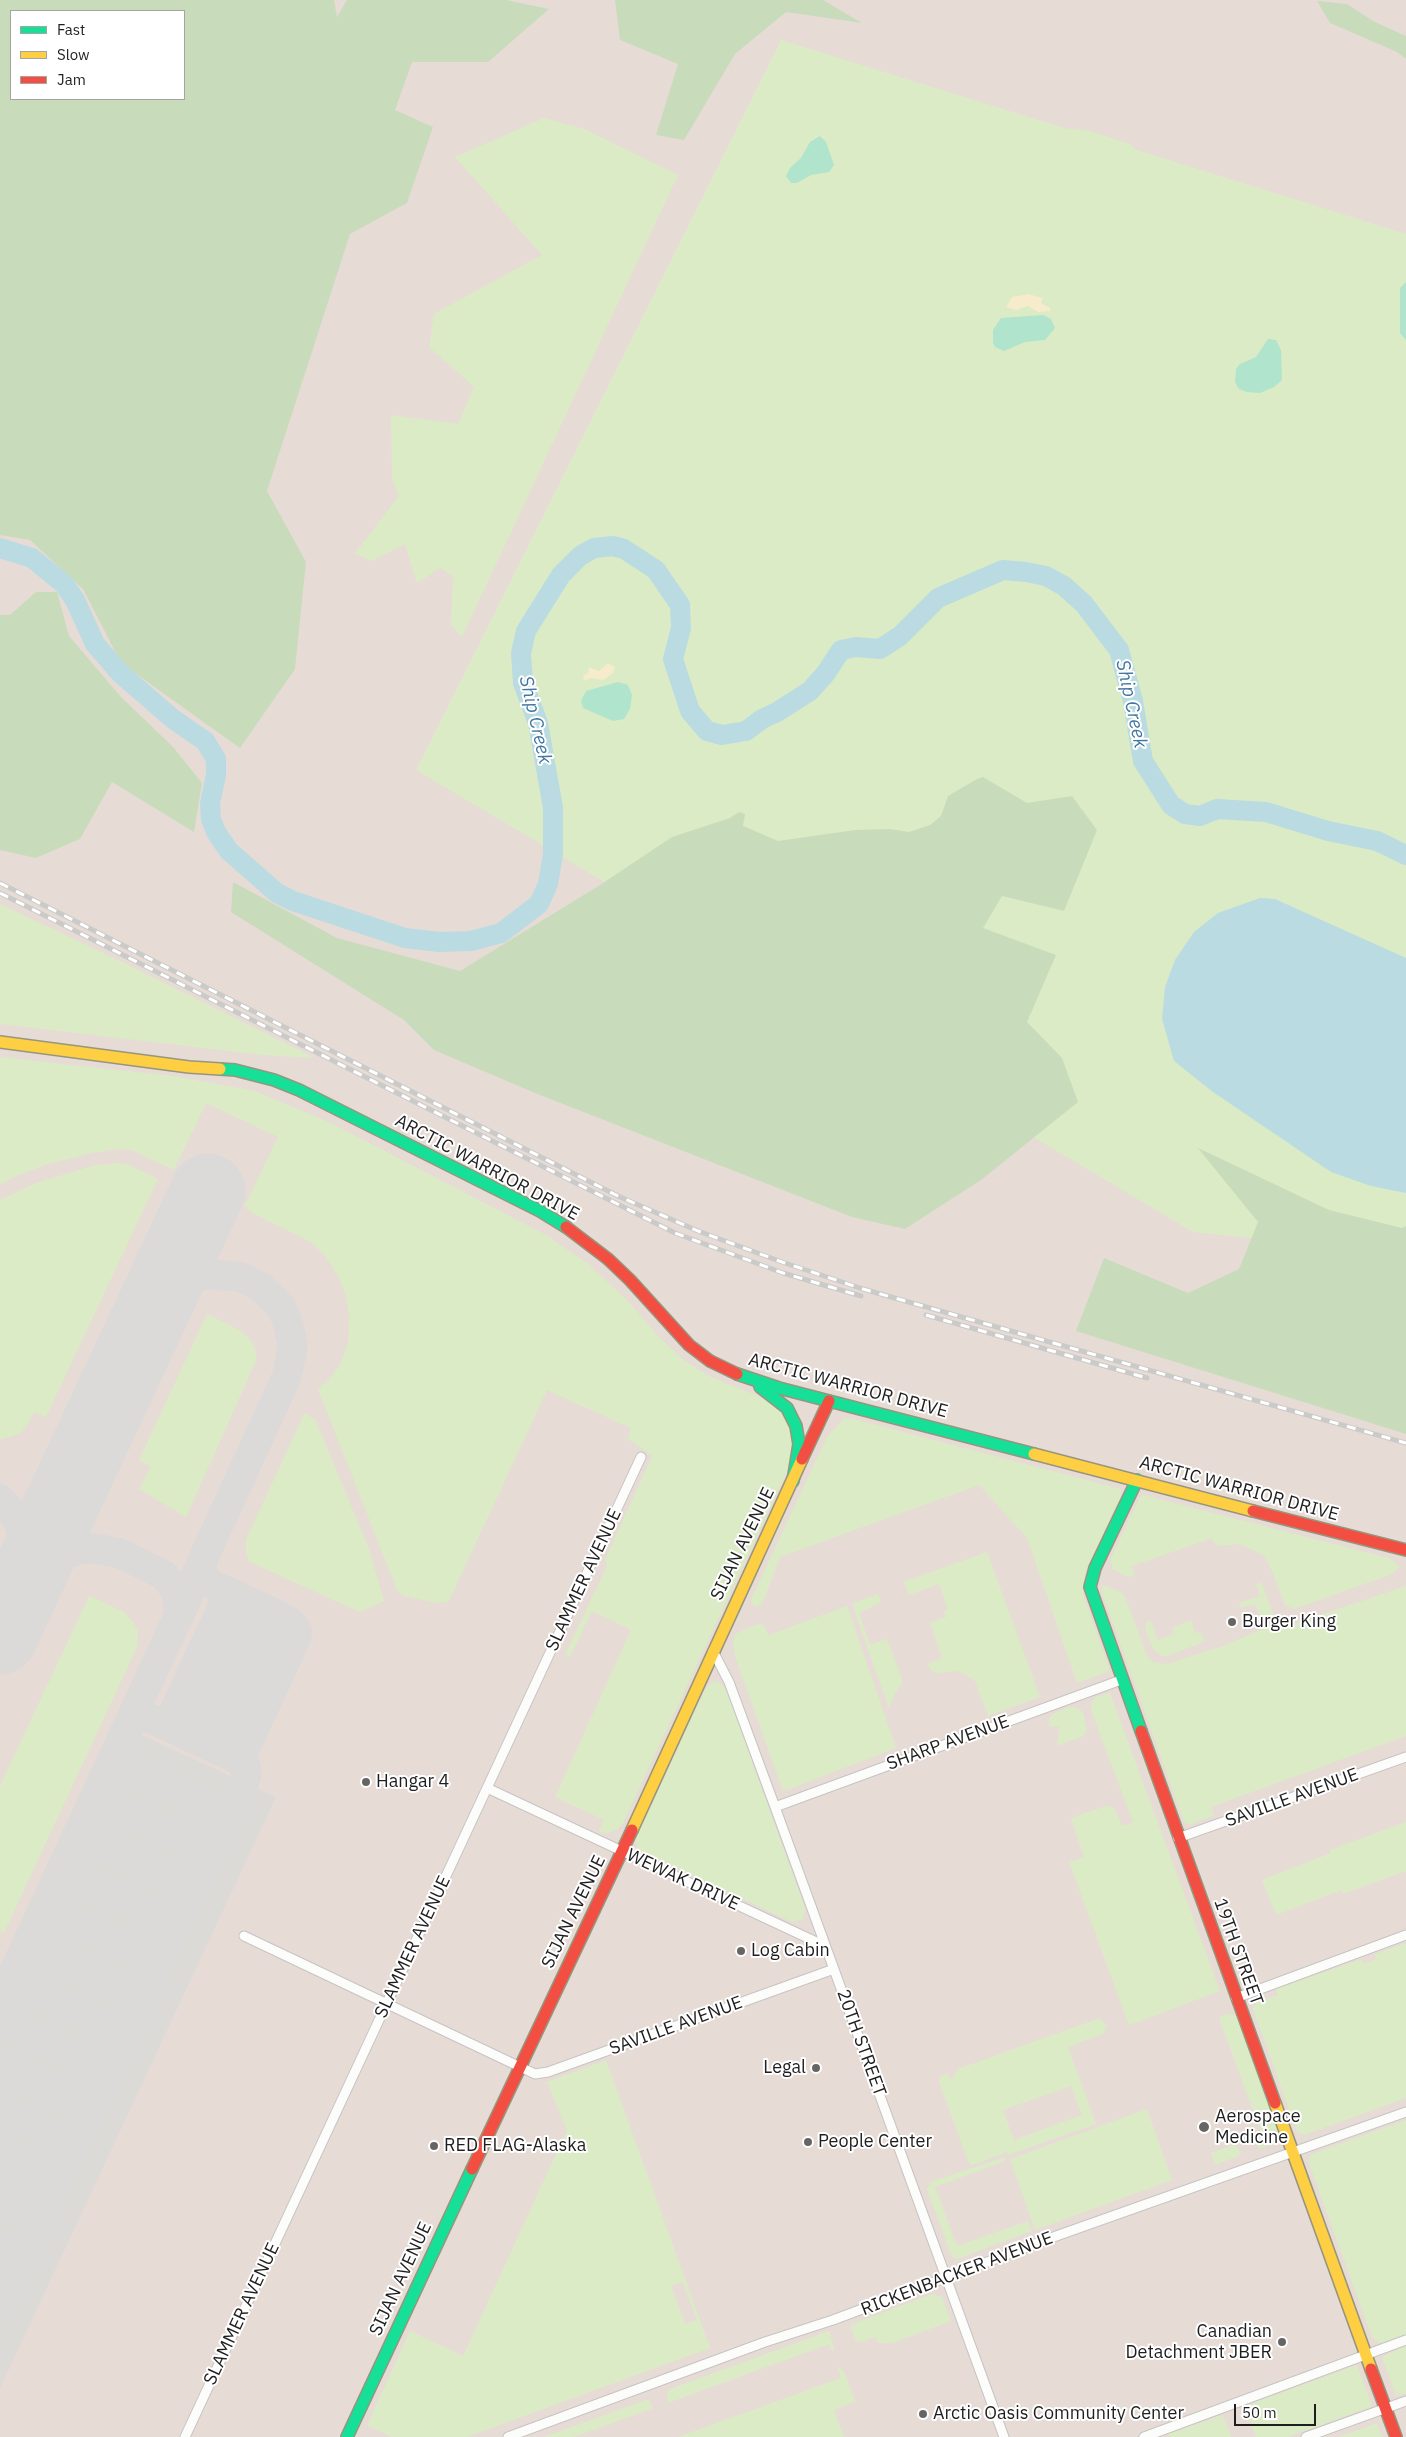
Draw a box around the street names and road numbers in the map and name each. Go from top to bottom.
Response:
street label: ARCTIC WARRIOR DRIVE [391,1110,583,1226]
street label: ARCTIC WARRIOR DRIVE [746,1349,950,1423]
street label: ARCTIC WARRIOR DRIVE [1137,1452,1341,1526]
street label: SIJAN AVENUE [706,1484,780,1604]
street label: SLAMMER AVENUE [542,1505,626,1655]
street label: SHARP AVENUE [884,1711,1012,1775]
street label: SAVILLE AVENUE [1223,1764,1361,1832]
street label: WEWAK DRIVE [623,1844,743,1916]
street label: SIJAN AVENUE [537,1852,611,1972]
street label: SLAMMER AVENUE [371,1872,455,2022]
street label: 19TH STREET [1209,1896,1267,2008]
street label: 20TH STREET [832,1987,890,2099]
street label: SAVILLE AVENUE [607,1992,745,2060]
street label: SIJAN AVENUE [365,2219,437,2339]
street label: RICKENBACKER AVENUE [858,2227,1056,2321]
street label: SLAMMER AVENUE [200,2239,284,2389]

